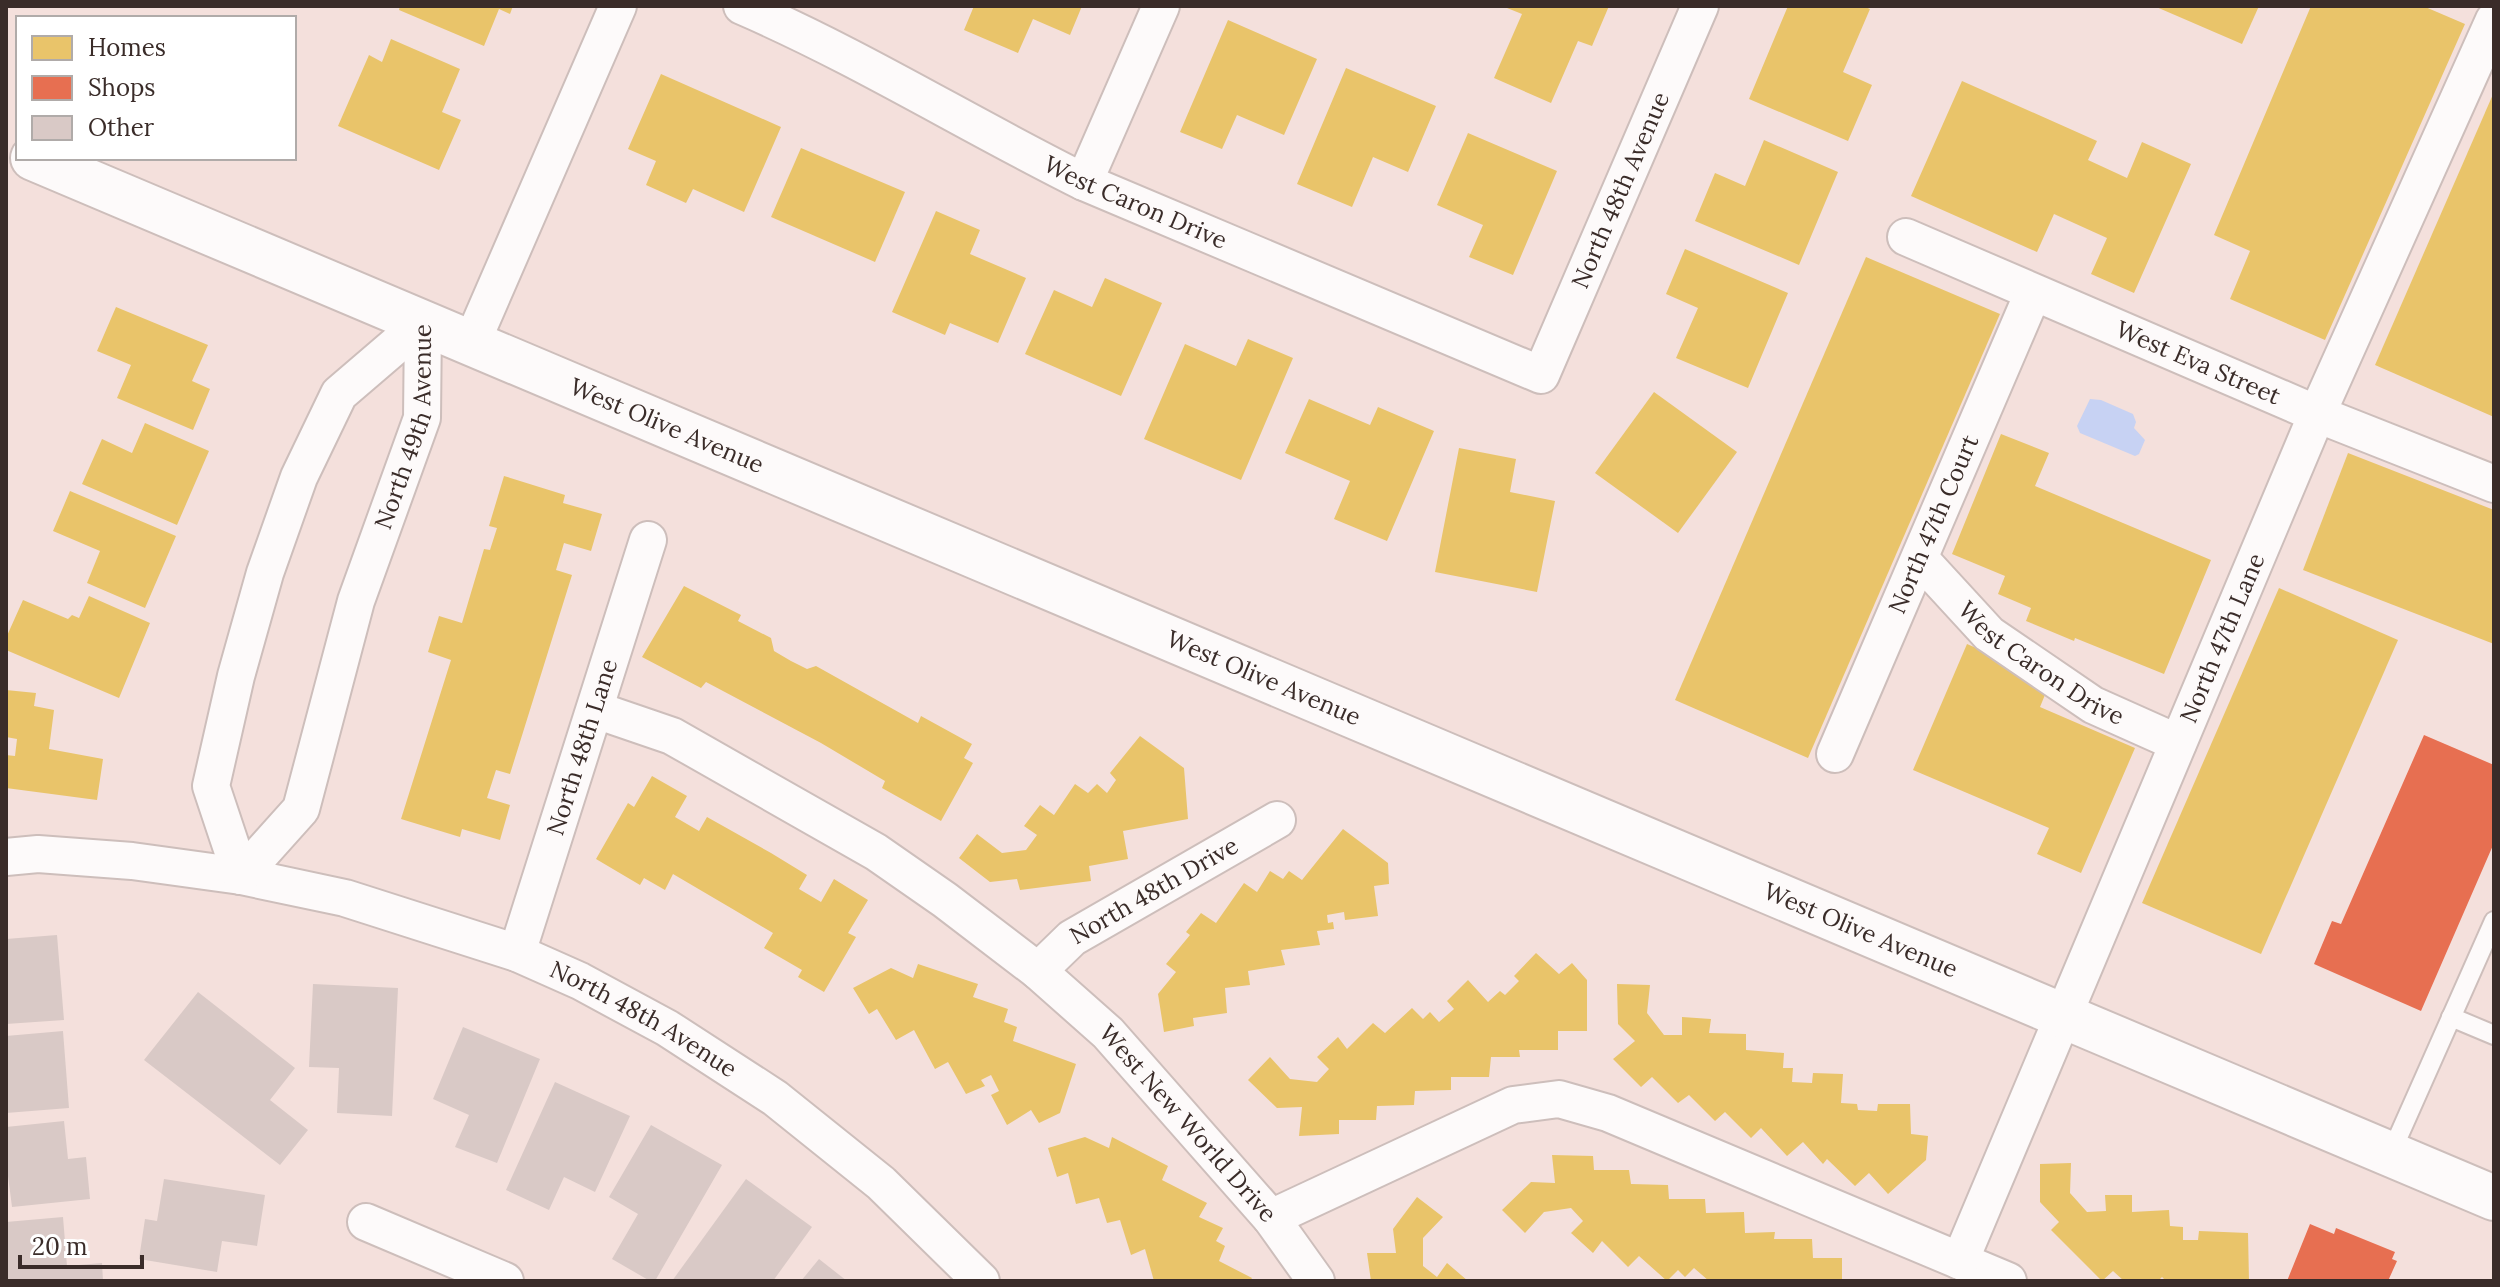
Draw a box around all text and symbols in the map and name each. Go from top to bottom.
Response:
legend [16,16,296,160]
text: Homes [88,32,166,63]
text: Shops [88,72,155,103]
street label: North 48th Avenue [1564,87,1676,293]
text: Other [88,112,155,143]
street label: West Caron Drive [1039,148,1232,256]
street label: West Eva Street [2111,313,2286,412]
street label: North 49th Avenue [367,324,438,533]
street label: West Olive Avenue [565,371,769,480]
street label: North 47th Court [1881,429,1986,618]
street label: North 47th Lane [2173,548,2272,727]
street label: West Caron Drive [1952,594,2129,732]
street label: West Olive Avenue [1162,623,1366,732]
street label: North 48th Lane [539,655,624,839]
street label: North 48th Drive [1064,830,1243,951]
street label: West Olive Avenue [1759,875,1962,985]
street label: North 48th Avenue [545,954,743,1084]
street label: West New World Drive [1092,1018,1284,1228]
scale bar [20,1219,142,1269]
text: 20 m [32,1231,88,1262]

